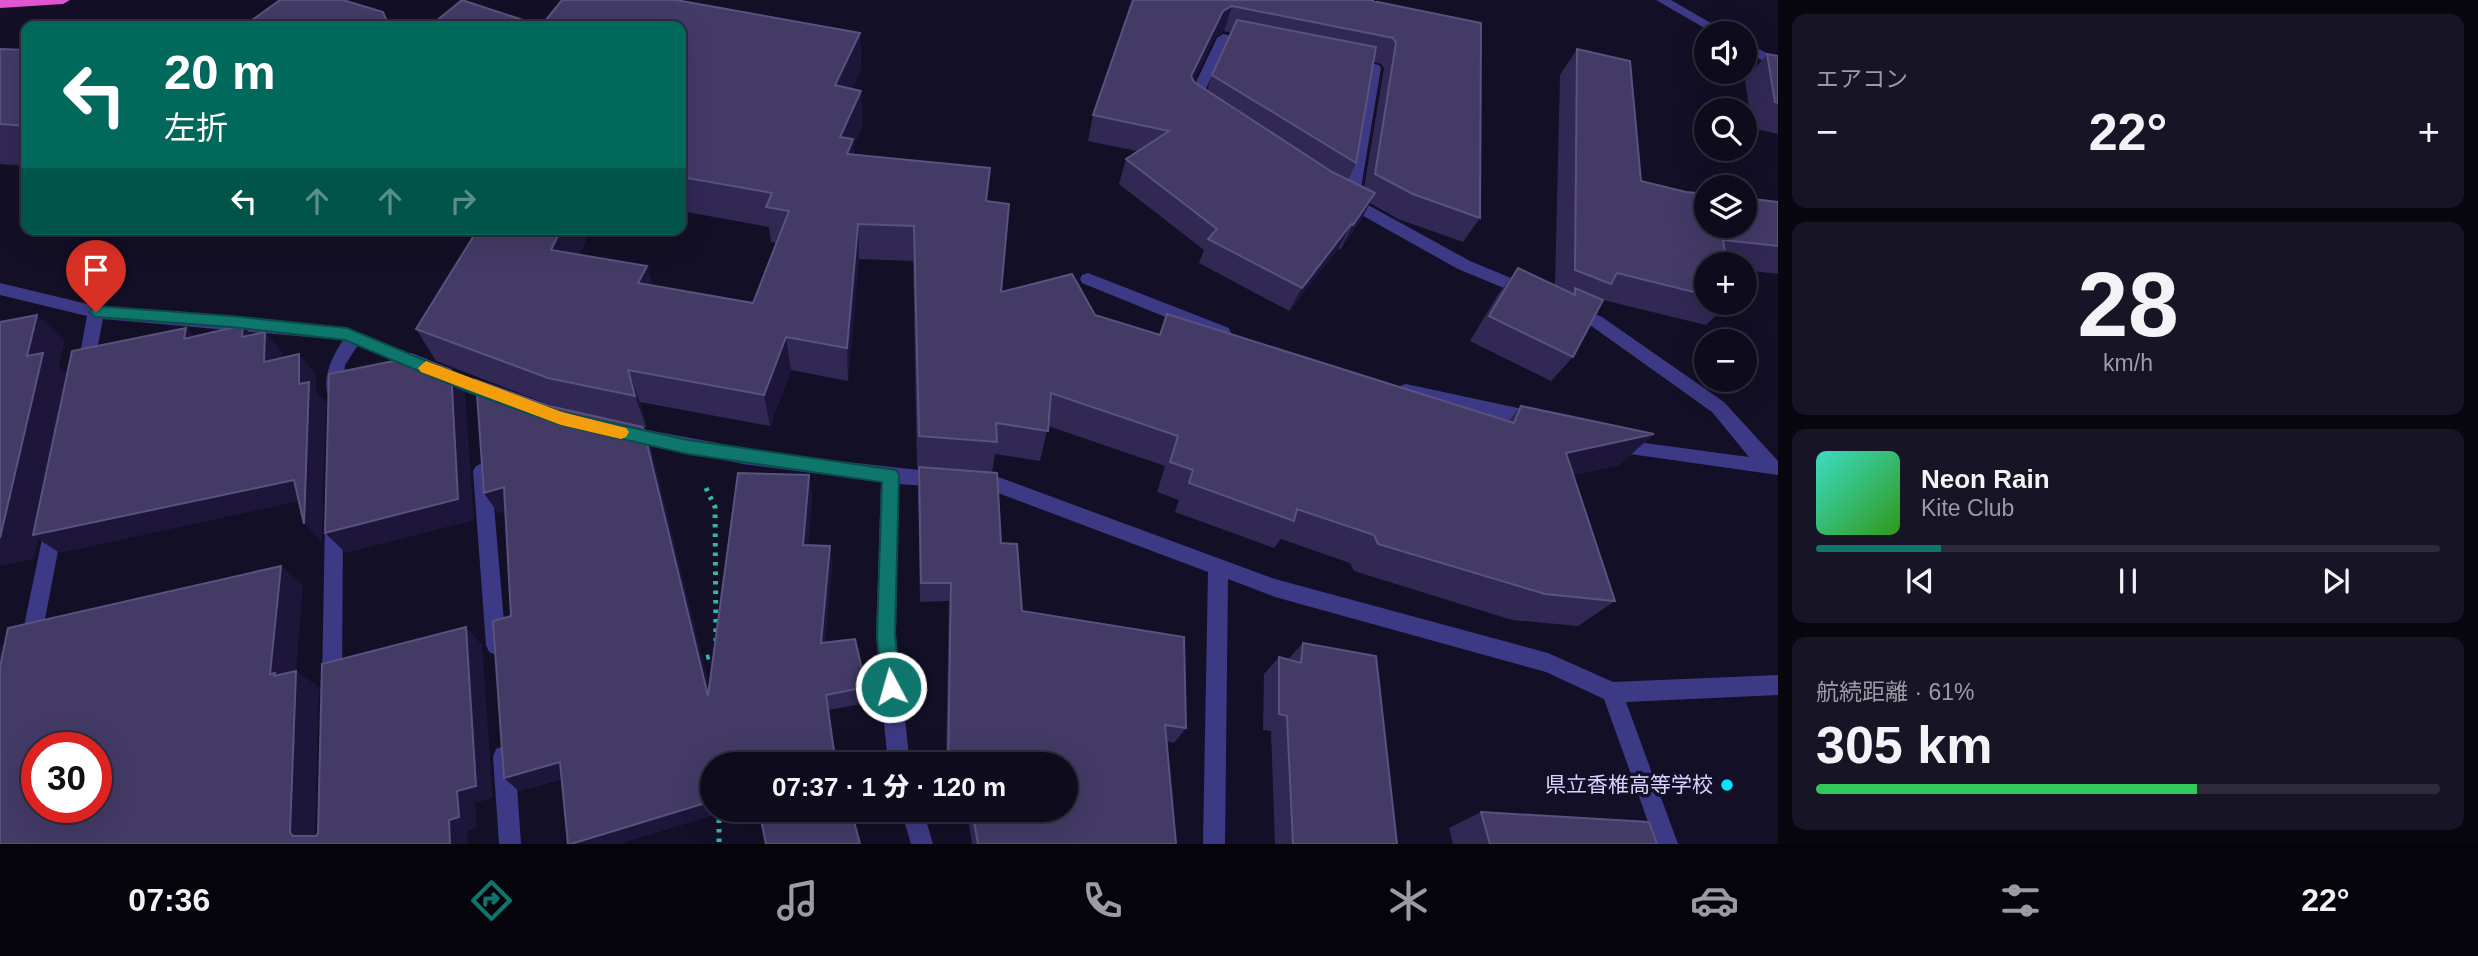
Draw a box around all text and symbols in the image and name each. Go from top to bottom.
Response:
map controls [1694,21,1757,392]
button: sound [1694,21,1757,84]
text: 20 m [164,45,276,99]
icon: left [49,49,140,140]
text: エアコン [1816,66,1908,92]
button: search [1694,98,1757,161]
text: 22° [2089,103,2167,161]
text: 左折 [164,110,228,146]
text: − [1816,111,1838,153]
text: + [2418,111,2440,153]
button: layers [1694,175,1757,238]
icon: left [225,182,263,220]
icon: ahead [298,182,336,220]
icon: ahead [371,182,409,220]
icon: right [444,182,482,220]
pin [66,240,126,312]
icon: arrive [77,251,115,289]
button: + [1694,252,1757,315]
text: 28 [2077,254,2179,355]
button: − [1694,329,1757,392]
text: km/h [2103,350,2153,376]
text: Neon Rain [1921,464,2050,494]
text: Kite Club [1921,495,2014,521]
icon: previous [1901,562,1939,600]
icon: pause [2109,562,2147,600]
icon: next [2317,562,2355,600]
position arrow [854,650,928,724]
text: 航続距離 · 61% [1816,679,1974,705]
text: 305 km [1816,716,1992,774]
speed limit sign: 30 [21,732,112,823]
text: 07:37 · 1 分 · 120 m [772,772,1006,802]
place label: 県立香椎高等学校 [1545,773,1713,796]
marker: 県立香椎高等学校 [1719,777,1735,793]
icon: directions [467,876,516,925]
icon: music [773,876,822,925]
icon: phone [1078,876,1127,925]
icon: climate [1384,876,1433,925]
icon: car [1690,876,1739,925]
icon: filters [1996,876,2045,925]
text: 07:36 [128,882,210,918]
text: 22° [2301,882,2350,918]

